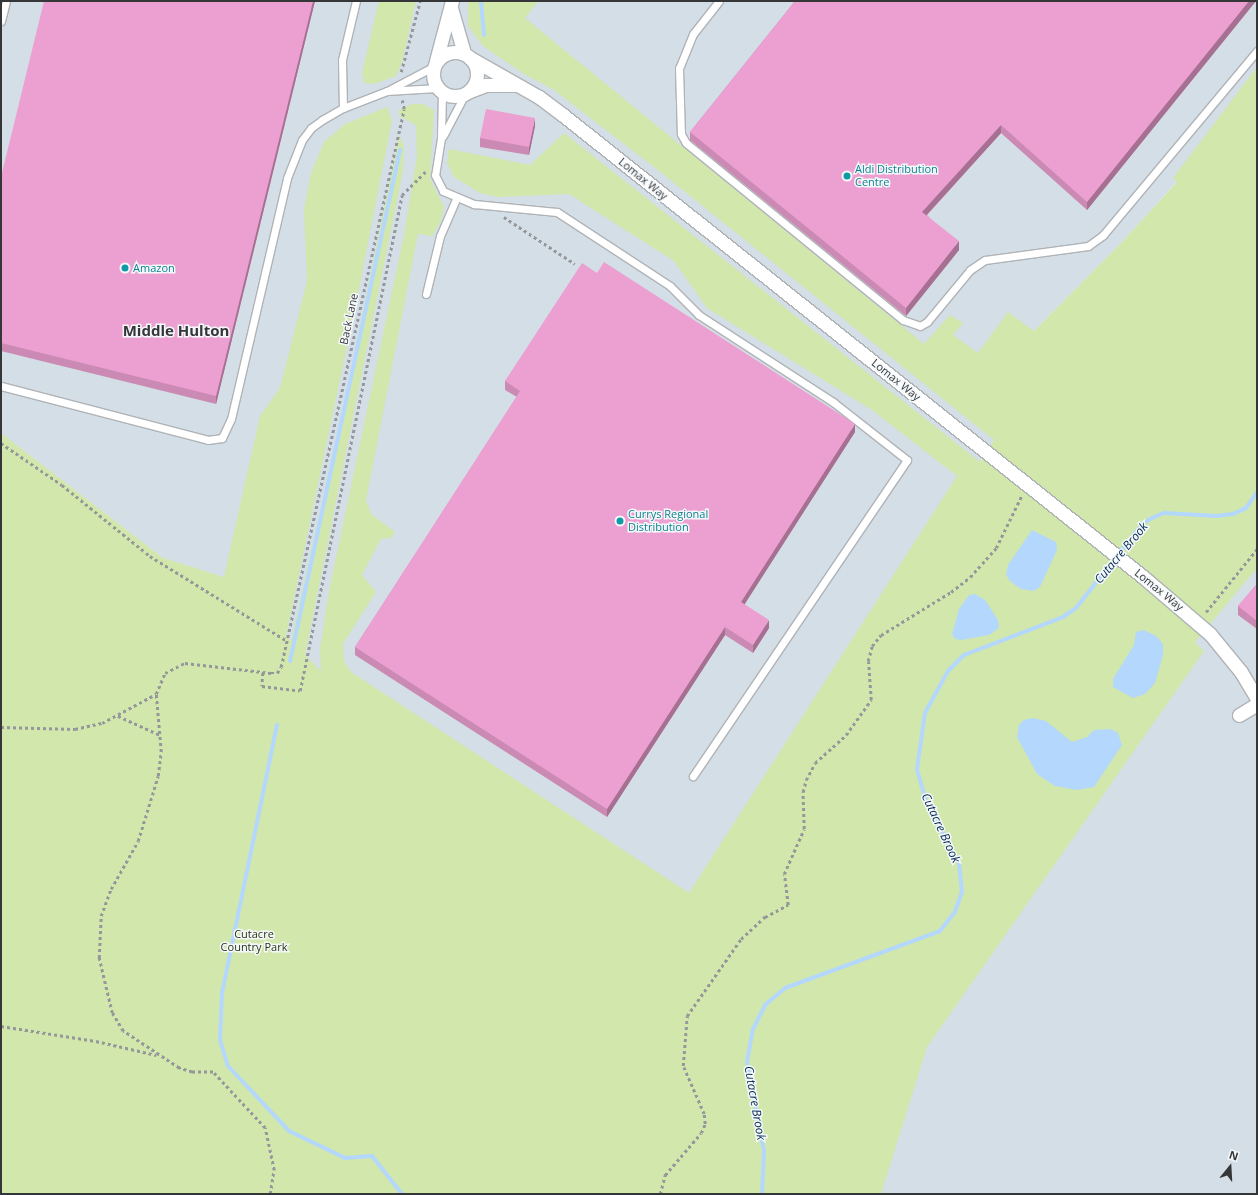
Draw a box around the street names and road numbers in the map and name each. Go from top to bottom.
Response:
street label: Lomax Way [616,155,670,203]
street label: Back Lane [337,292,361,346]
street label: Lomax Way [869,356,923,404]
street label: Lomax Way [1132,566,1186,614]

